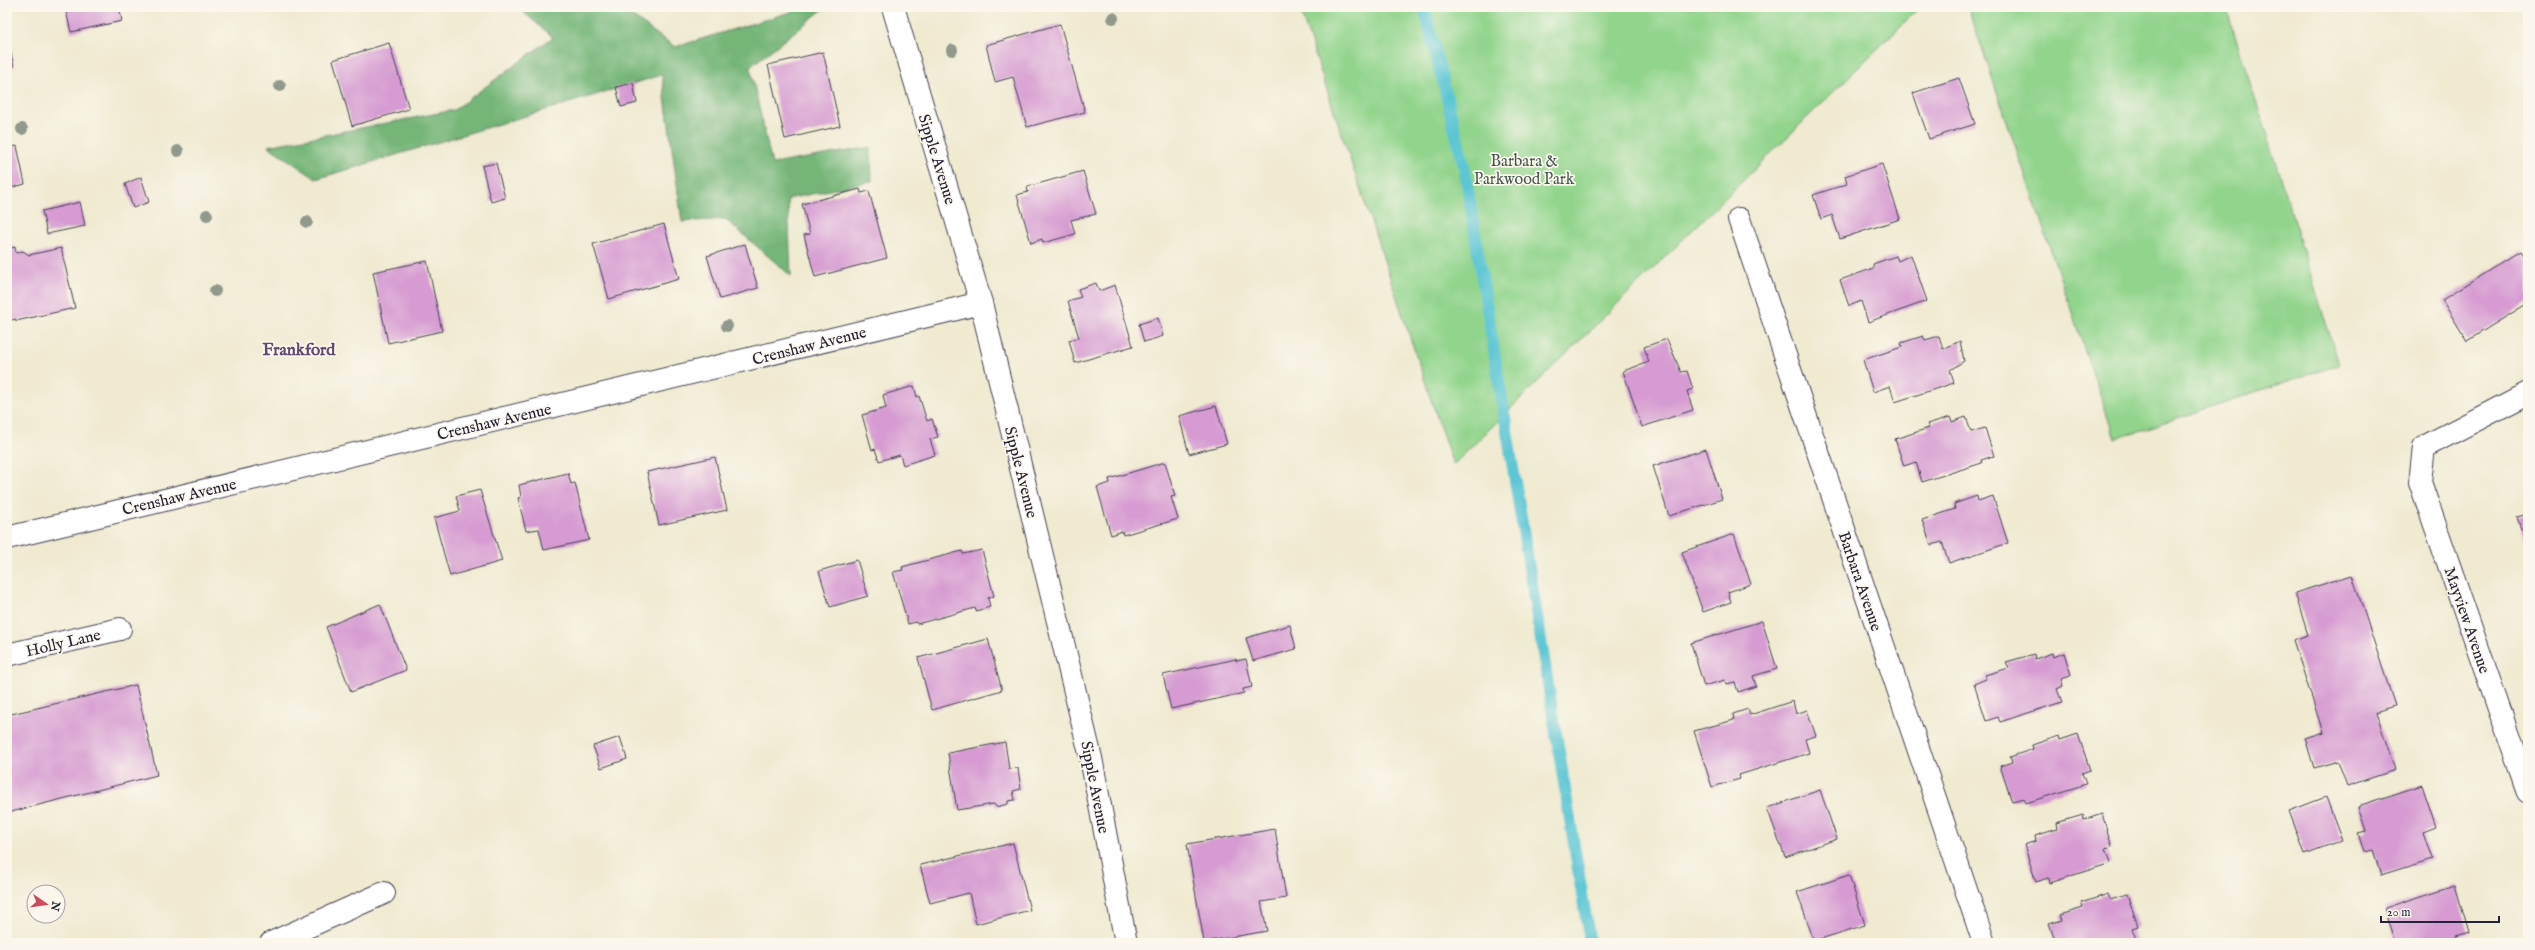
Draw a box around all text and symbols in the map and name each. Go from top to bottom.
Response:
street label: Sipple Avenue [913,112,959,207]
park label: Barbara & Parkwood Park [1474,152,1575,190]
street label: Crenshaw Avenue [750,323,869,371]
district label: Frankford [263,340,336,361]
street label: Crenshaw Avenue [435,400,554,446]
street label: Sipple Avenue [999,425,1041,520]
street label: Crenshaw Avenue [120,475,239,521]
street label: Barbara Avenue [1833,529,1885,634]
street label: Mayview Avenue [2439,565,2494,676]
street label: Holly Lane [24,626,103,662]
street label: Sipple Avenue [1075,739,1113,835]
north arrow [26,884,66,924]
scale bar [2381,898,2499,924]
text: N [47,899,63,913]
text: 20 m [2387,905,2410,920]

